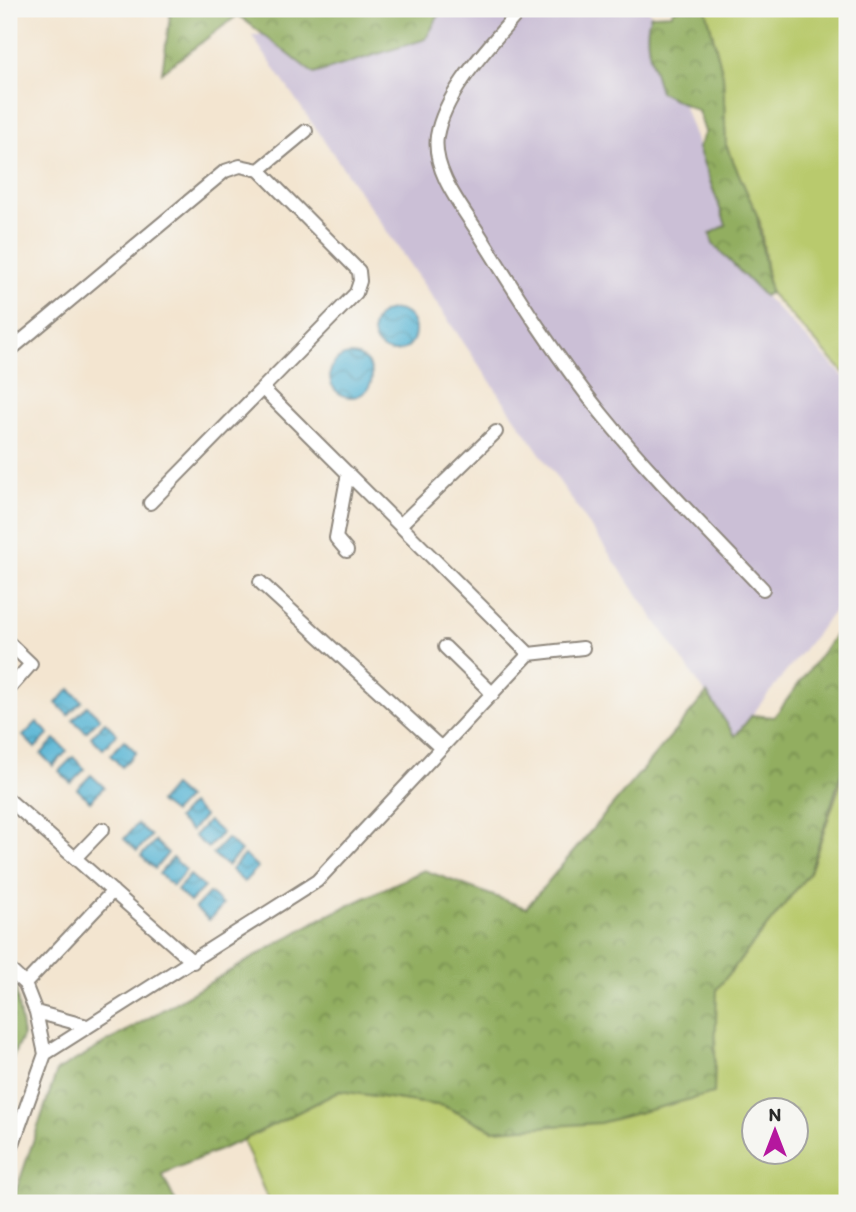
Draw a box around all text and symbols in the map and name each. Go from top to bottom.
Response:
north arrow [740,1096,810,1166]
text: N [769,1103,781,1126]

